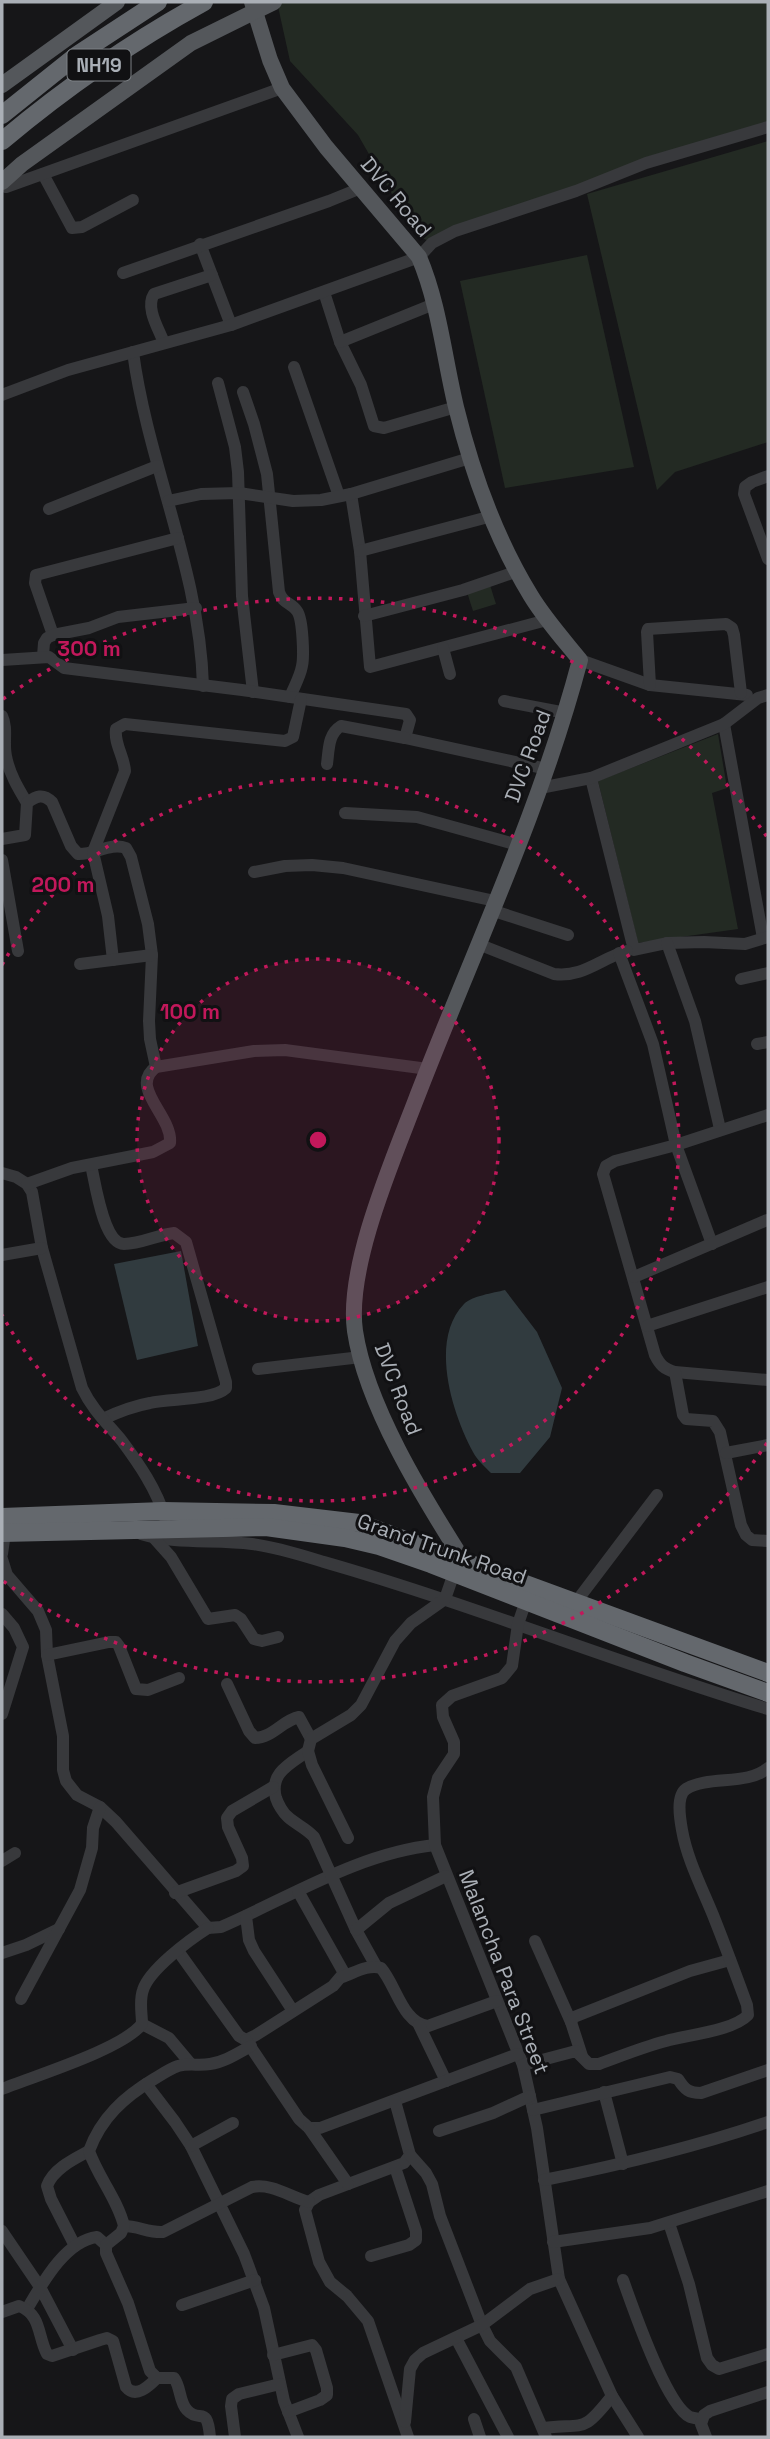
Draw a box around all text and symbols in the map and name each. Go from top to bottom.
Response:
road number: NH19 [68,50,130,80]
street label: DVC Road [355,151,438,242]
text: 300 m [57,635,121,662]
street label: DVC Road [498,706,557,806]
text: 200 m [32,871,94,898]
text: 100 m [160,998,220,1025]
centre of rings [306,1128,330,1152]
street label: DVC Road [369,1339,428,1439]
street label: Grand Trunk Road [354,1507,530,1590]
street label: Malancha Para Street [453,1866,556,2078]

